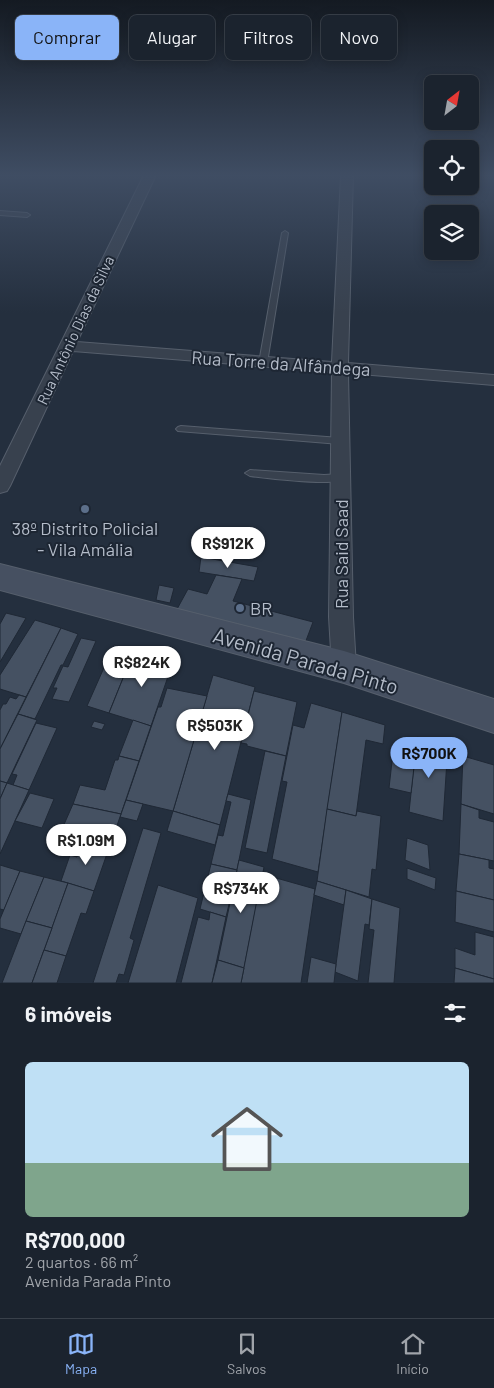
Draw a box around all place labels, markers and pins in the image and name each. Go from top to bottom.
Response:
marker: 38º Distrito Policial - Vila Amália [79,503,91,515]
place label: 38º Distrito Policial - Vila Amália [12,517,158,560]
pin: R$912K [187,526,269,569]
place label: BR [250,597,272,619]
marker: BR [234,602,246,614]
pin: R$824K [101,646,183,688]
pin: R$503K [174,708,256,751]
pin: R$700K [388,736,470,779]
pin: R$1.09M [40,824,132,866]
pin: R$734K [200,872,282,914]

